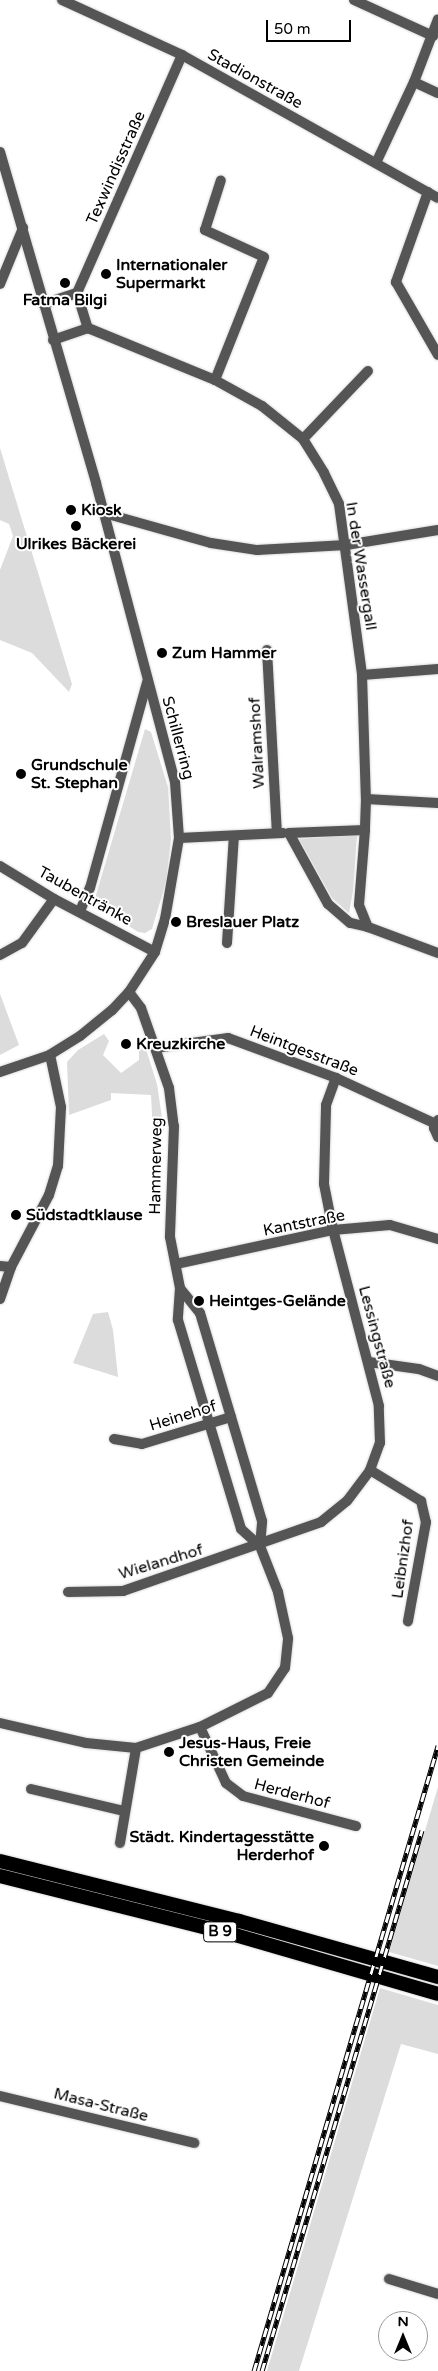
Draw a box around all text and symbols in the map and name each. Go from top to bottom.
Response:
scale bar [268,10,353,42]
text: 50 m [274,20,311,38]
street label: Stadionstraße [204,45,306,113]
street label: Texwindisstraße [82,108,150,228]
place label: Internationaler Supermarkt [116,255,227,293]
marker: Internationaler Supermarkt [100,268,112,280]
marker: Fatma Bilgi [59,277,71,289]
place label: Fatma Bilgi [23,290,107,310]
place label: Kiosk [81,500,122,520]
street label: In der Wassergall [341,500,381,632]
marker: Kiosk [65,504,77,516]
marker: Ulrikes Bäckerei [70,520,82,532]
place label: Ulrikes Bäckerei [16,534,136,554]
place label: Zum Hammer [172,643,276,663]
marker: Zum Hammer [156,647,168,659]
street label: Schillerring [158,694,198,782]
street label: Walramshof [245,697,269,789]
place label: Grundschule St. Stephan [31,755,127,793]
marker: Grundschule St. Stephan [15,768,27,780]
street label: Taubentränke [35,862,135,930]
place label: Breslauer Platz [186,912,299,932]
marker: Breslauer Platz [170,916,182,928]
street label: Heintgesstraße [247,1021,361,1081]
place label: Kreuzkirche [136,1034,225,1054]
marker: Kreuzkirche [120,1038,132,1050]
street label: Hammerweg [146,1117,166,1215]
place label: Südstadtklause [26,1205,143,1225]
street label: Kantstraße [261,1206,347,1240]
marker: Südstadtklause [10,1209,22,1221]
street label: Lessingstraße [354,1284,400,1390]
place label: Heintges-Gelände [209,1291,346,1311]
marker: Heintges-Gelände [193,1295,205,1307]
street label: Heinehof [147,1397,219,1435]
street label: Leibnizhof [388,1518,418,1600]
street label: Wielandhof [116,1540,206,1584]
place label: Jesus-Haus, Freie Christen Gemeinde [179,1733,324,1771]
marker: Jesus-Haus, Freie Christen Gemeinde [163,1746,175,1758]
street label: Herderhof [252,1775,332,1813]
place label: Städt. Kindertagesstätte Herderhof [130,1827,314,1865]
marker: Städt. Kindertagesstätte Herderhof [318,1840,330,1852]
road number: B 9 [202,1920,238,1944]
street label: Masa-Straße [52,2084,150,2126]
north arrow [378,2311,428,2361]
text: N [397,2313,409,2330]

